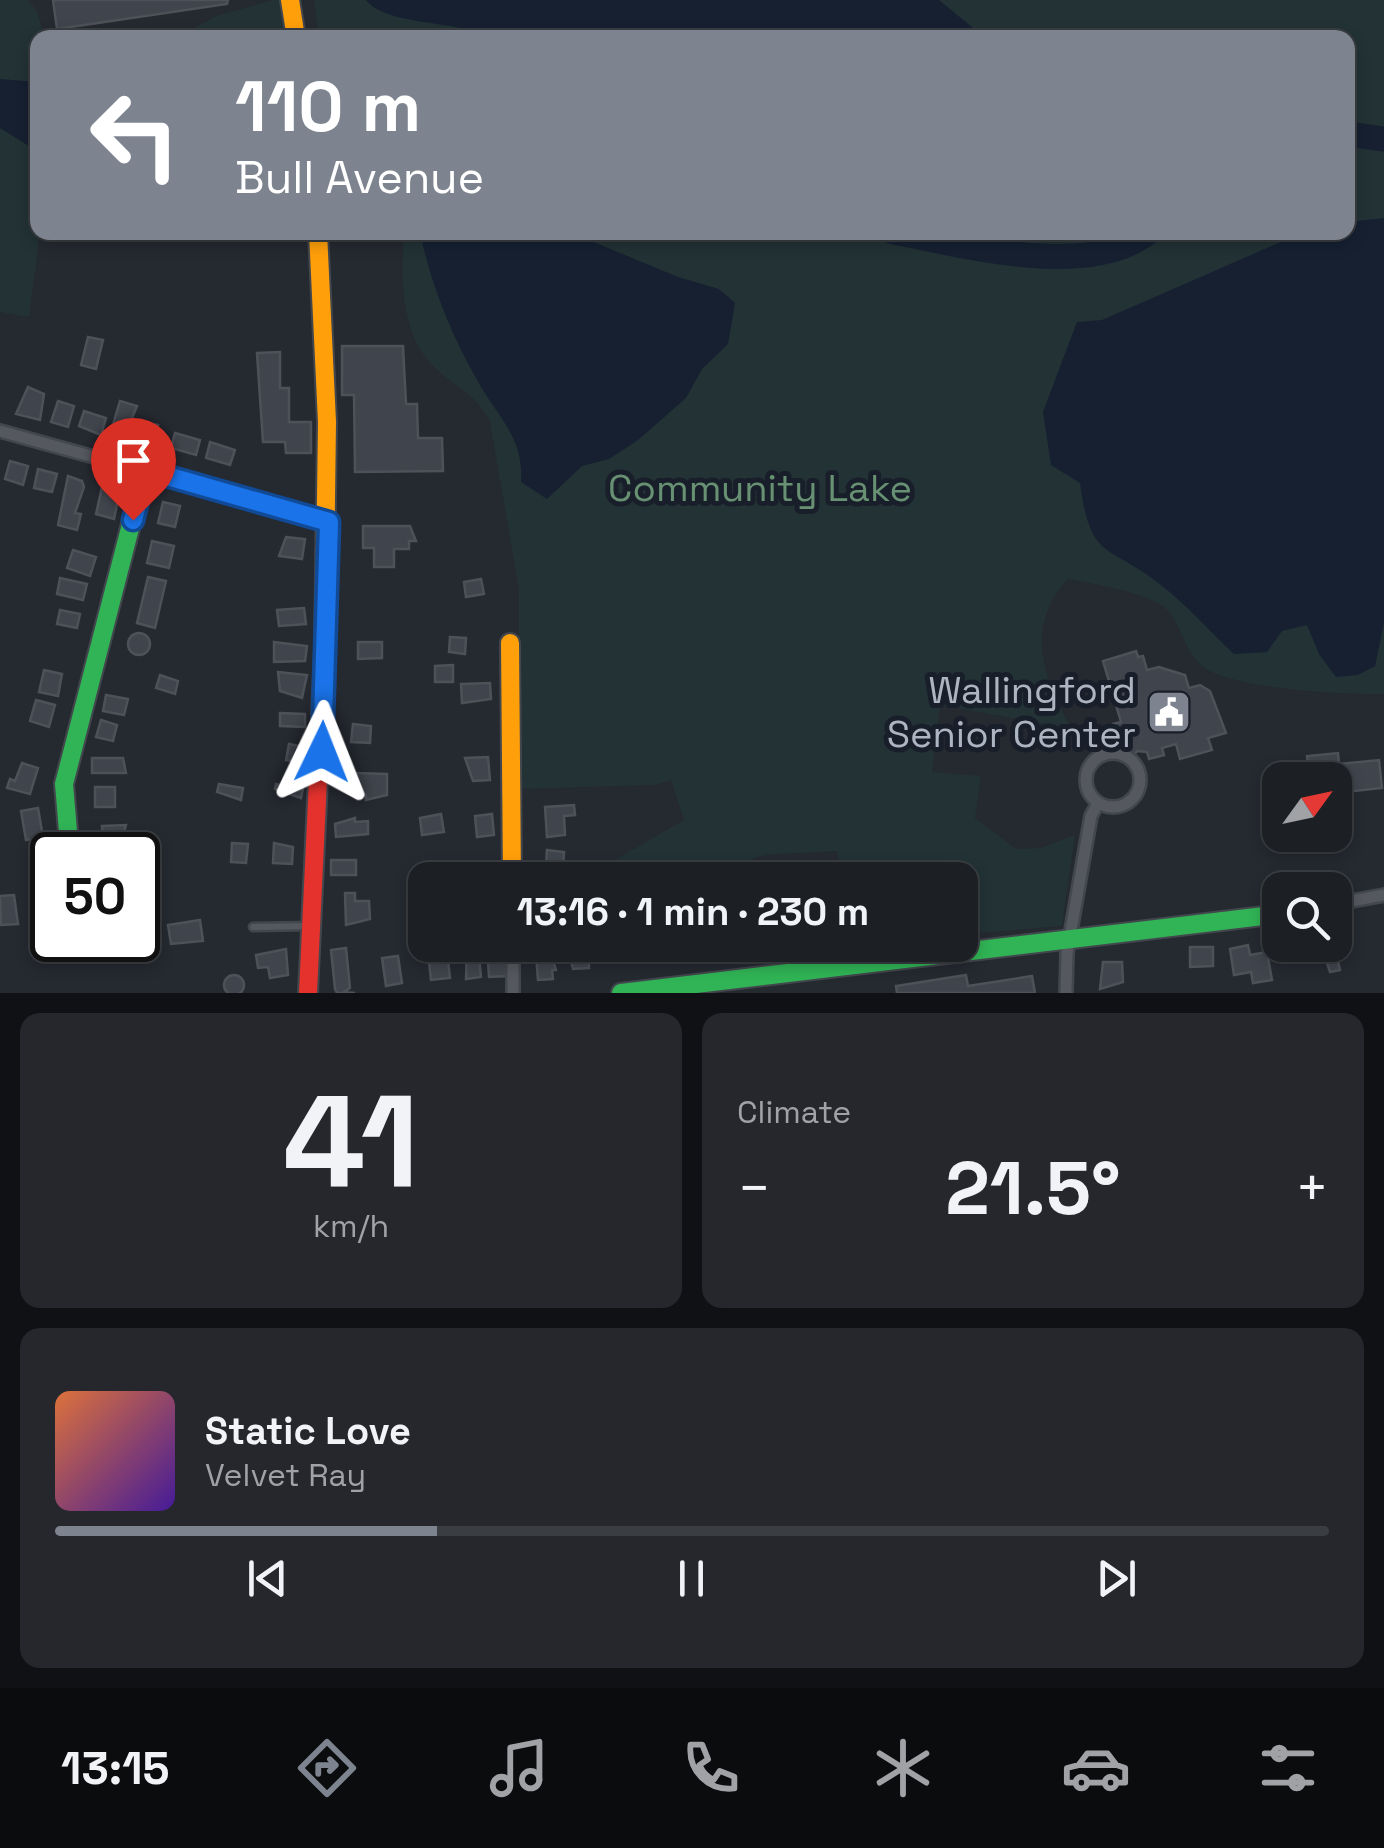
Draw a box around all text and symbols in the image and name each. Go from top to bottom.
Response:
text: 110 m [235,62,421,151]
icon: left [70,70,200,200]
text: Bull Avenue [235,149,484,206]
pin [91,418,176,521]
icon: arrive [106,433,161,488]
park label: Community Lake [608,464,912,512]
place label: Wallingford Senior Center [887,666,1136,758]
public building icon: Wallingford Senior Center [1146,689,1192,735]
position arrow [270,700,374,804]
north arrow [1262,762,1352,852]
map controls [1262,762,1352,962]
speed limit sign: 50 [30,832,160,962]
button: search [1262,872,1352,962]
text: 13:16 · 1 min · 230 m [517,888,869,936]
text: 41 [283,1058,419,1224]
text: Climate [737,1092,851,1132]
text: 21.5° [945,1140,1121,1236]
text: − [737,1153,771,1223]
text: + [1295,1153,1329,1223]
text: km/h [313,1206,389,1246]
text: Static Love [205,1407,411,1455]
text: Velvet Ray [205,1455,366,1495]
icon: previous [240,1551,295,1606]
icon: pause [664,1551,719,1606]
icon: next [1089,1551,1144,1606]
icon: directions [292,1733,362,1803]
icon: music [484,1733,554,1803]
icon: phone [676,1733,746,1803]
icon: climate [868,1733,938,1803]
icon: car [1061,1733,1131,1803]
icon: filters [1253,1733,1323,1803]
text: 13:15 [61,1740,170,1797]

